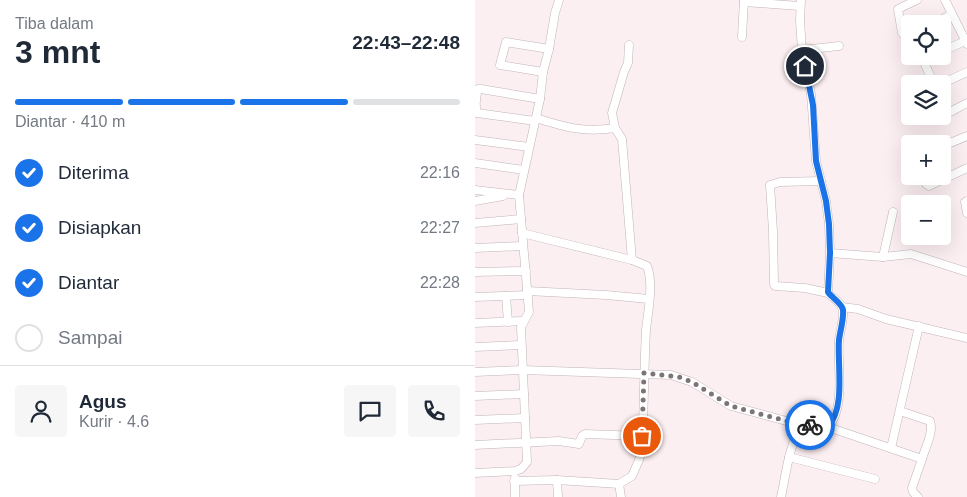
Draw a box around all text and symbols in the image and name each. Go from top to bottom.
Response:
text: Tiba dalam [15,15,94,32]
map controls [901,15,951,245]
button: locate [901,15,951,65]
text: 22:43–22:48 [352,32,460,53]
text: 3 mnt [15,34,100,70]
pin [784,45,826,87]
icon: home [791,52,819,80]
button: layers [901,75,951,125]
text: Diantar · 410 m [15,113,125,130]
button: + [901,135,951,185]
icon: check [15,159,43,187]
text: Diterima [58,162,129,183]
text: 22:16 [420,164,460,181]
button: − [901,195,951,245]
icon: check [15,214,43,242]
text: Disiapkan [58,217,141,238]
text: 22:27 [420,219,460,236]
icon: check [15,269,43,297]
text: Diantar [58,272,119,293]
text: 22:28 [420,274,460,291]
text: Sampai [58,327,122,348]
button: person [15,385,67,437]
button: chat [344,385,396,437]
button: phone [408,385,460,437]
text: Agus [79,391,127,412]
courier [785,400,835,450]
icon: bike [796,411,824,439]
text: Kurir · 4.6 [79,413,149,430]
pin [621,415,663,457]
icon: bag [628,422,656,450]

